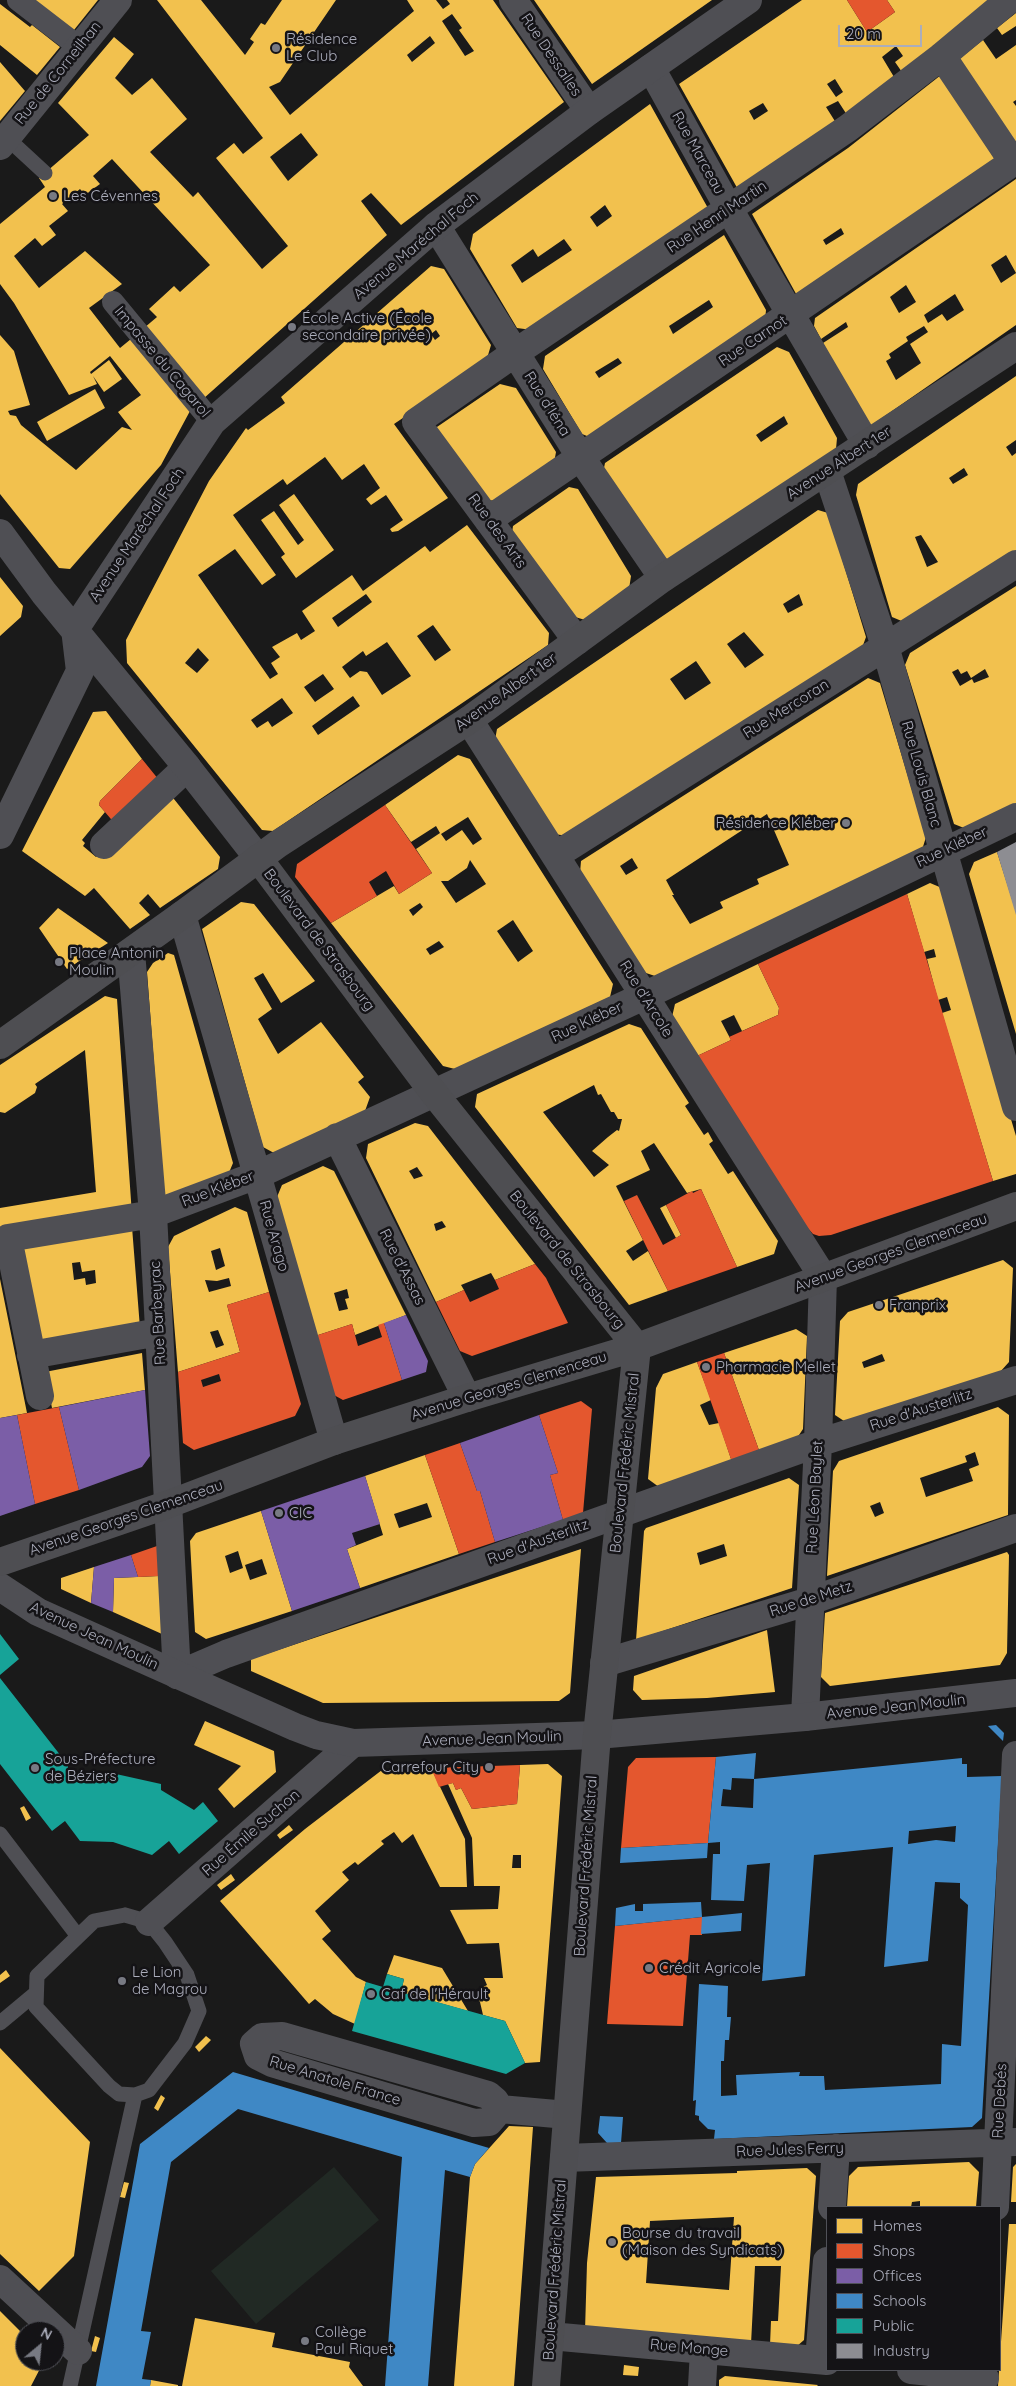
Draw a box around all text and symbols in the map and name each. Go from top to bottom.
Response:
street label: Rue Dessalles [517,10,585,100]
scale bar [841,15,925,47]
street label: Rue de Corneilhan [11,18,105,128]
text: 20 m [846,24,881,43]
place label: Résidence Le Club [286,30,357,65]
marker: Résidence Le Club [270,42,282,54]
street label: Rue Marceau [668,109,728,197]
street label: Rue Henri Martin [664,177,770,257]
place label: Les Cévennes [63,187,158,205]
street label: Avenue Maréchal Foch [350,189,482,303]
marker: Les Cévennes [47,190,59,202]
street label: Impasse du Cagarol [110,303,214,421]
place label: École Active (École secondaire privée) [302,309,432,344]
street label: Rue Carnot [715,312,791,370]
marker: École Active (École secondaire privée) [286,321,298,333]
street label: Rue d'Iéna [520,368,574,440]
street label: Avenue Albert 1er [783,423,895,503]
street label: Avenue Maréchal Foch [86,465,188,605]
street label: Rue des Arts [464,490,530,572]
street label: Avenue Albert 1er [452,649,560,735]
street label: Rue Mercoran [740,676,832,742]
street label: Rue Louis Blanc [897,719,945,829]
place label: Résidence Kléber [715,814,836,832]
marker: Résidence Kléber [840,817,852,829]
street label: Rue Kléber [914,823,990,871]
street label: Boulevard de Strasbourg [260,865,378,1015]
place label: Place Antonin Moulin [69,944,164,979]
marker: Place Antonin Moulin [53,956,65,968]
street label: Rue d'Arcole [615,957,677,1041]
street label: Rue Kléber [549,998,625,1046]
street label: Rue Kléber [179,1167,257,1211]
street label: Boulevard de Strasbourg [506,1187,628,1333]
street label: Rue Arago [255,1198,293,1274]
street label: Avenue Georges Clemenceau [792,1210,990,1296]
street label: Rue d'Assas [375,1226,429,1308]
street label: Rue Barbeyrac [146,1261,170,1365]
place label: Franprix [889,1296,946,1314]
marker: Franprix [873,1299,885,1311]
street label: Avenue Georges Clemenceau [409,1348,609,1424]
place label: Pharmacie Mellet [716,1358,836,1376]
marker: Pharmacie Mellet [700,1361,712,1373]
street label: Boulevard Frédéric Mistral [607,1372,643,1554]
street label: Rue d'Austerlitz [868,1385,974,1435]
street label: Rue Léon Baylet [803,1440,827,1554]
street label: Avenue Georges Clemenceau [27,1476,225,1560]
place label: CIC [289,1504,312,1522]
marker: CIC [273,1507,285,1519]
street label: Rue d'Austerlitz [485,1515,591,1569]
street label: Rue de Metz [767,1577,855,1621]
street label: Avenue Jean Moulin [27,1598,161,1674]
street label: Avenue Jean Moulin [826,1691,966,1723]
street label: Avenue Jean Moulin [422,1728,562,1750]
place label: Sous-Préfecture de Béziers [45,1750,155,1785]
place label: Carrefour City [382,1758,479,1776]
marker: Carrefour City [483,1761,495,1773]
marker: Sous-Préfecture de Béziers [29,1762,41,1774]
street label: Boulevard Frédéric Mistral [571,1775,601,1957]
street label: Rue Émile Suchon [199,1786,303,1880]
place label: Crédit Agricole [659,1959,761,1977]
marker: Crédit Agricole [643,1962,655,1974]
place label: Le Lion de Magrou [132,1963,208,1998]
marker: Le Lion de Magrou [116,1975,128,1987]
place label: Caf de l'Hérault [381,1985,488,2003]
marker: Caf de l'Hérault [365,1988,377,2000]
street label: Rue Anatole France [267,2052,403,2110]
street label: Rue Debés [989,2063,1011,2139]
street label: Rue Jules Ferry [736,2139,844,2161]
street label: Boulevard Frédéric Mistral [540,2179,570,2361]
legend [826,2206,1001,2371]
text: Homes [873,2216,922,2235]
place label: Bourse du travail (Maison des Syndicats) [622,2224,783,2259]
marker: Bourse du travail (Maison des Syndicats) [606,2236,618,2248]
text: Shops [873,2241,915,2260]
text: Offices [873,2266,922,2285]
text: Schools [873,2291,926,2310]
text: Public [873,2316,914,2335]
north arrow [15,2321,65,2371]
text: N [38,2323,55,2344]
place label: Collège Paul Riquet [315,2323,393,2358]
marker: Collège Paul Riquet [299,2335,311,2347]
street label: Rue Monge [649,2336,729,2360]
text: Industry [873,2341,930,2360]

